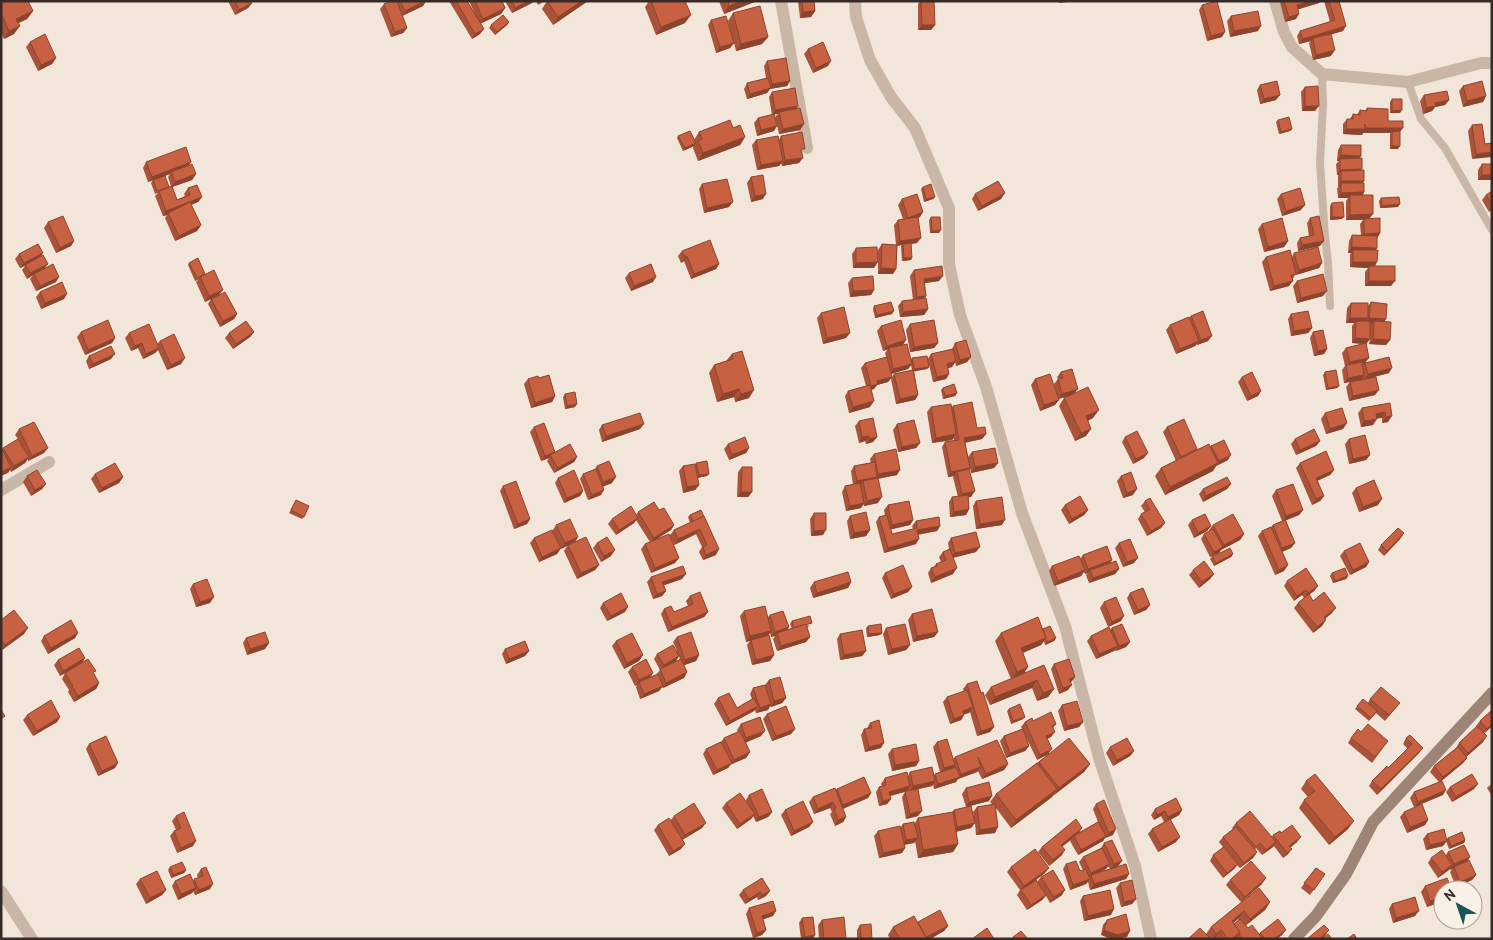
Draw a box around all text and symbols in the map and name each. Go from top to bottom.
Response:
north arrow [1433,880,1483,930]
text: N [1441,886,1460,906]

